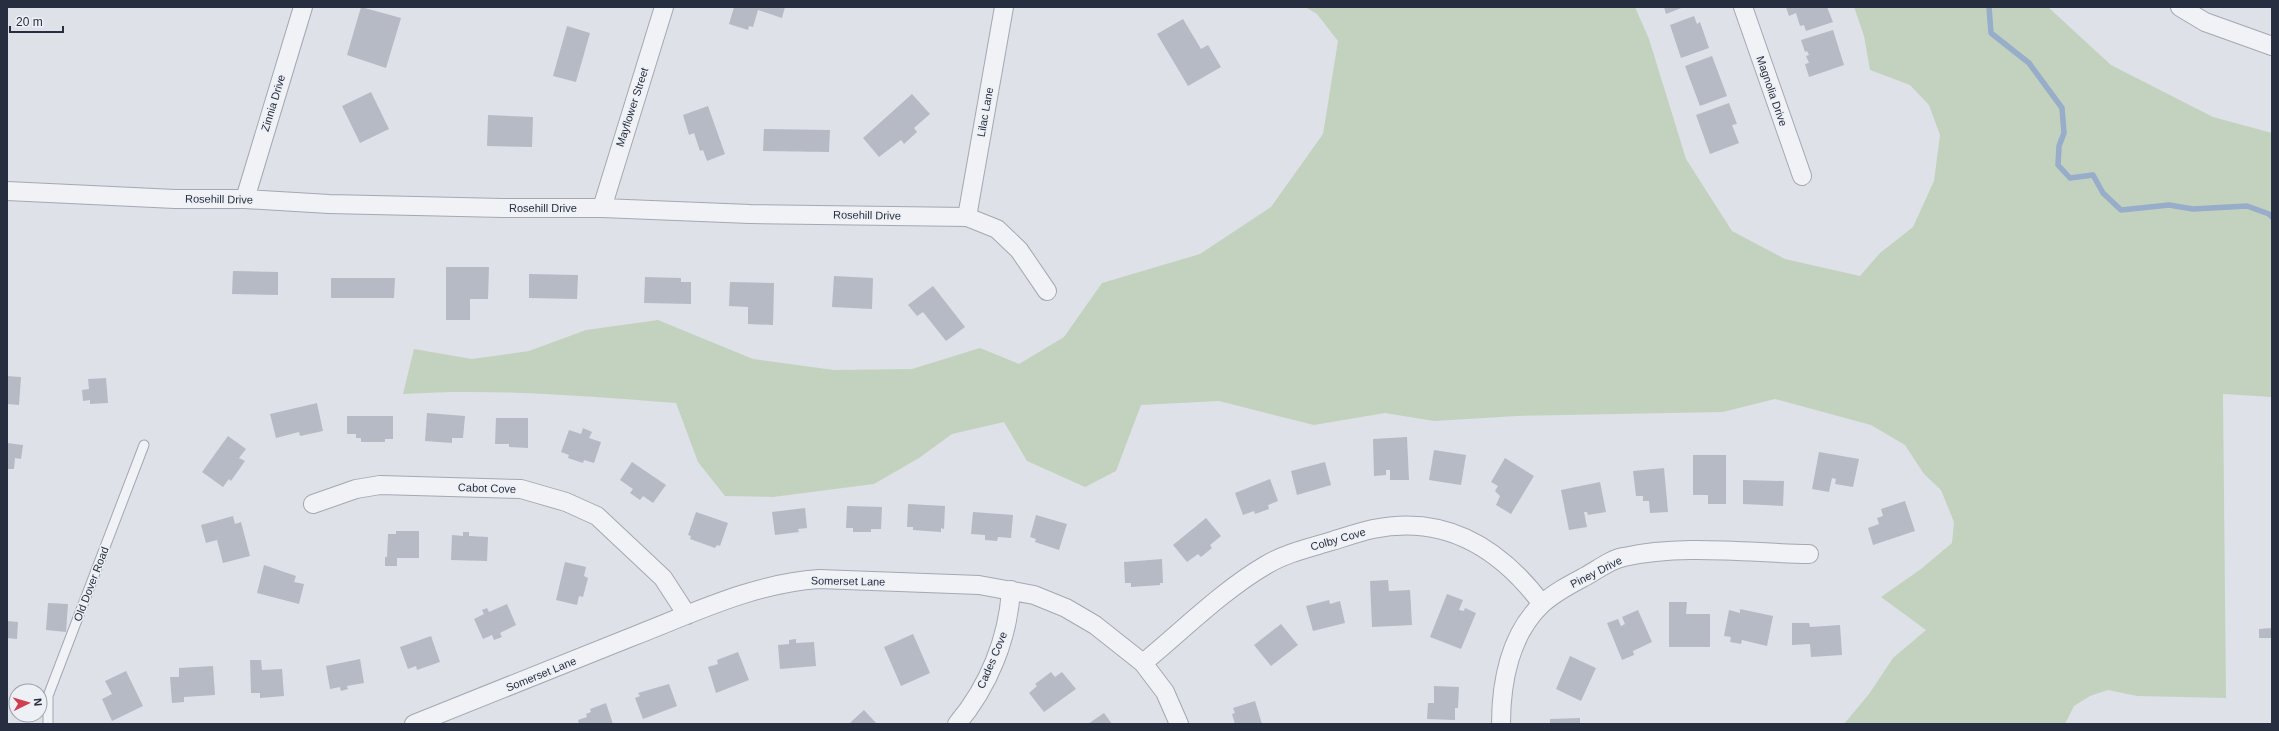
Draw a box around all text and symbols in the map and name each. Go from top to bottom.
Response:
scale bar [10,8,63,34]
text: 20 m [16,15,43,29]
street label: Magnolia Drive [1754,54,1790,128]
street label: Mayflower Street [614,66,650,148]
street label: Zinnia Drive [259,73,287,133]
street label: Lilac Lane [975,86,995,138]
street label: Rosehill Drive [185,192,253,206]
street label: Rosehill Drive [509,202,577,214]
street label: Rosehill Drive [833,208,901,222]
street label: Cabot Cove [458,481,516,495]
street label: Colby Cove [1309,525,1367,553]
street label: Old Dover Road [71,545,111,623]
street label: Piney Drive [1568,554,1624,590]
street label: Somerset Lane [811,574,885,588]
street label: Cades Cove [975,630,1009,690]
street label: Somerset Lane [504,654,578,694]
north arrow [8,683,48,723]
text: N [32,698,44,707]

